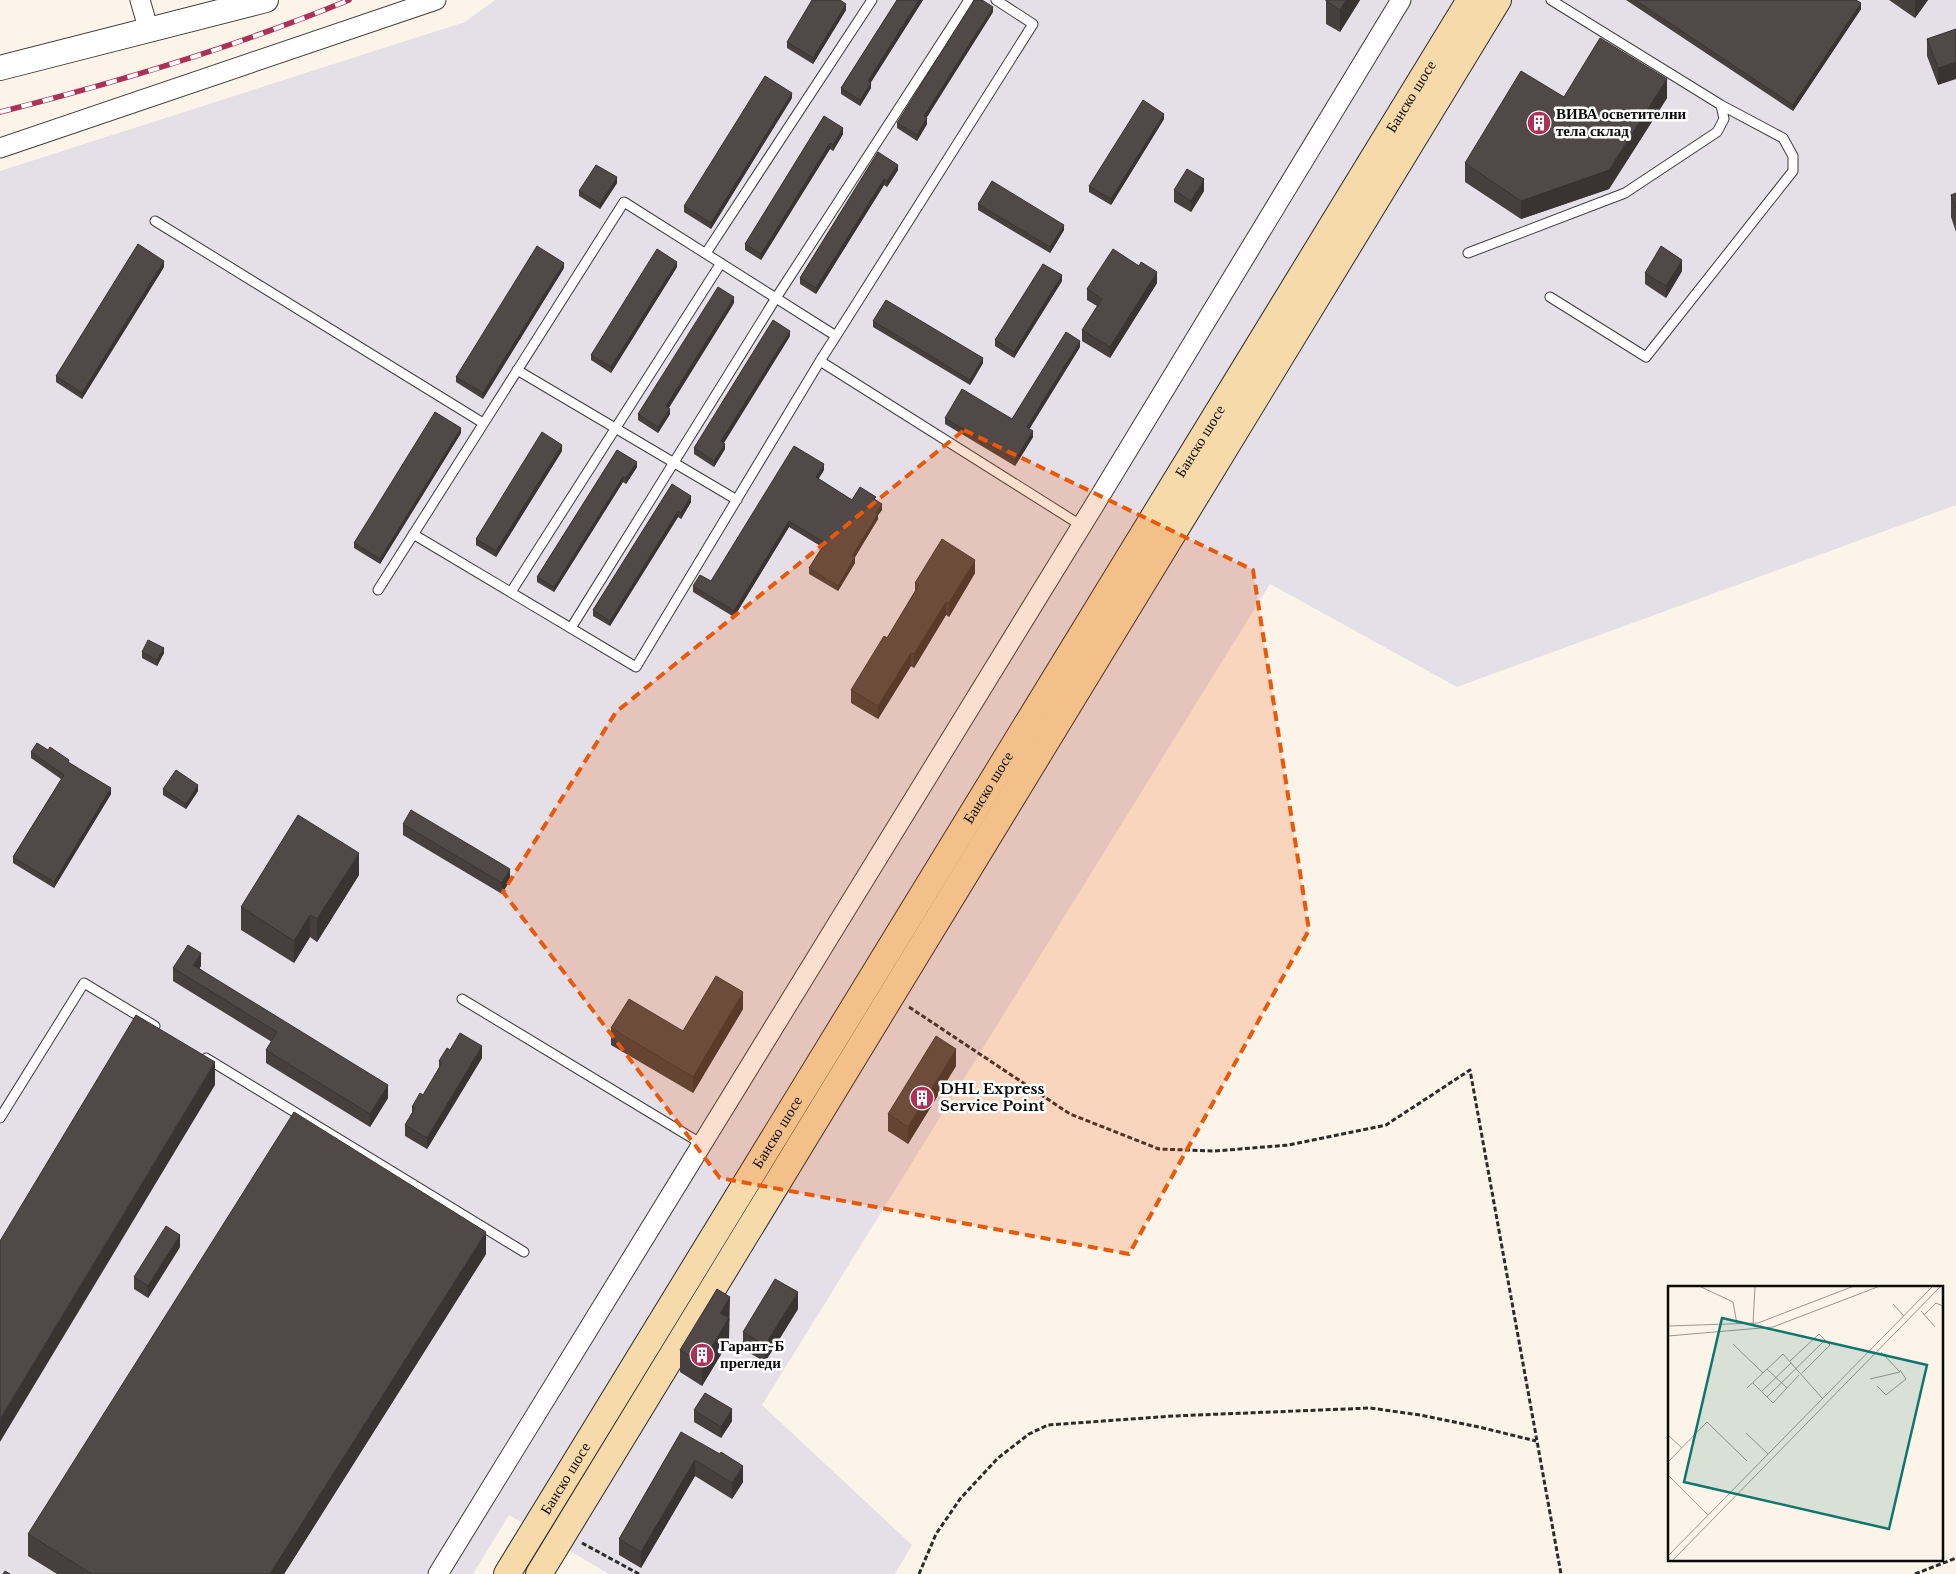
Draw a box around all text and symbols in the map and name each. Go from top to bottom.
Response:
street label: Банско шосе [1381,56,1440,136]
place label: ВИВА осветителни тела склад [1556,104,1687,140]
building icon: ВИВА осветителни тела склад [1526,110,1552,136]
street label: Банско шосе [1170,401,1229,481]
street label: Банско шосе [958,747,1017,827]
place label: DHL Express Service Point [940,1079,1045,1115]
building icon: DHL Express Service Point [909,1085,935,1111]
street label: Банско шосе [748,1092,806,1172]
inset map [1668,1286,1944,1562]
place label: Гарант-Б прегледи [720,1336,784,1372]
building icon: Гарант-Б прегледи [689,1342,715,1368]
street label: Банско шосе [536,1438,595,1518]

